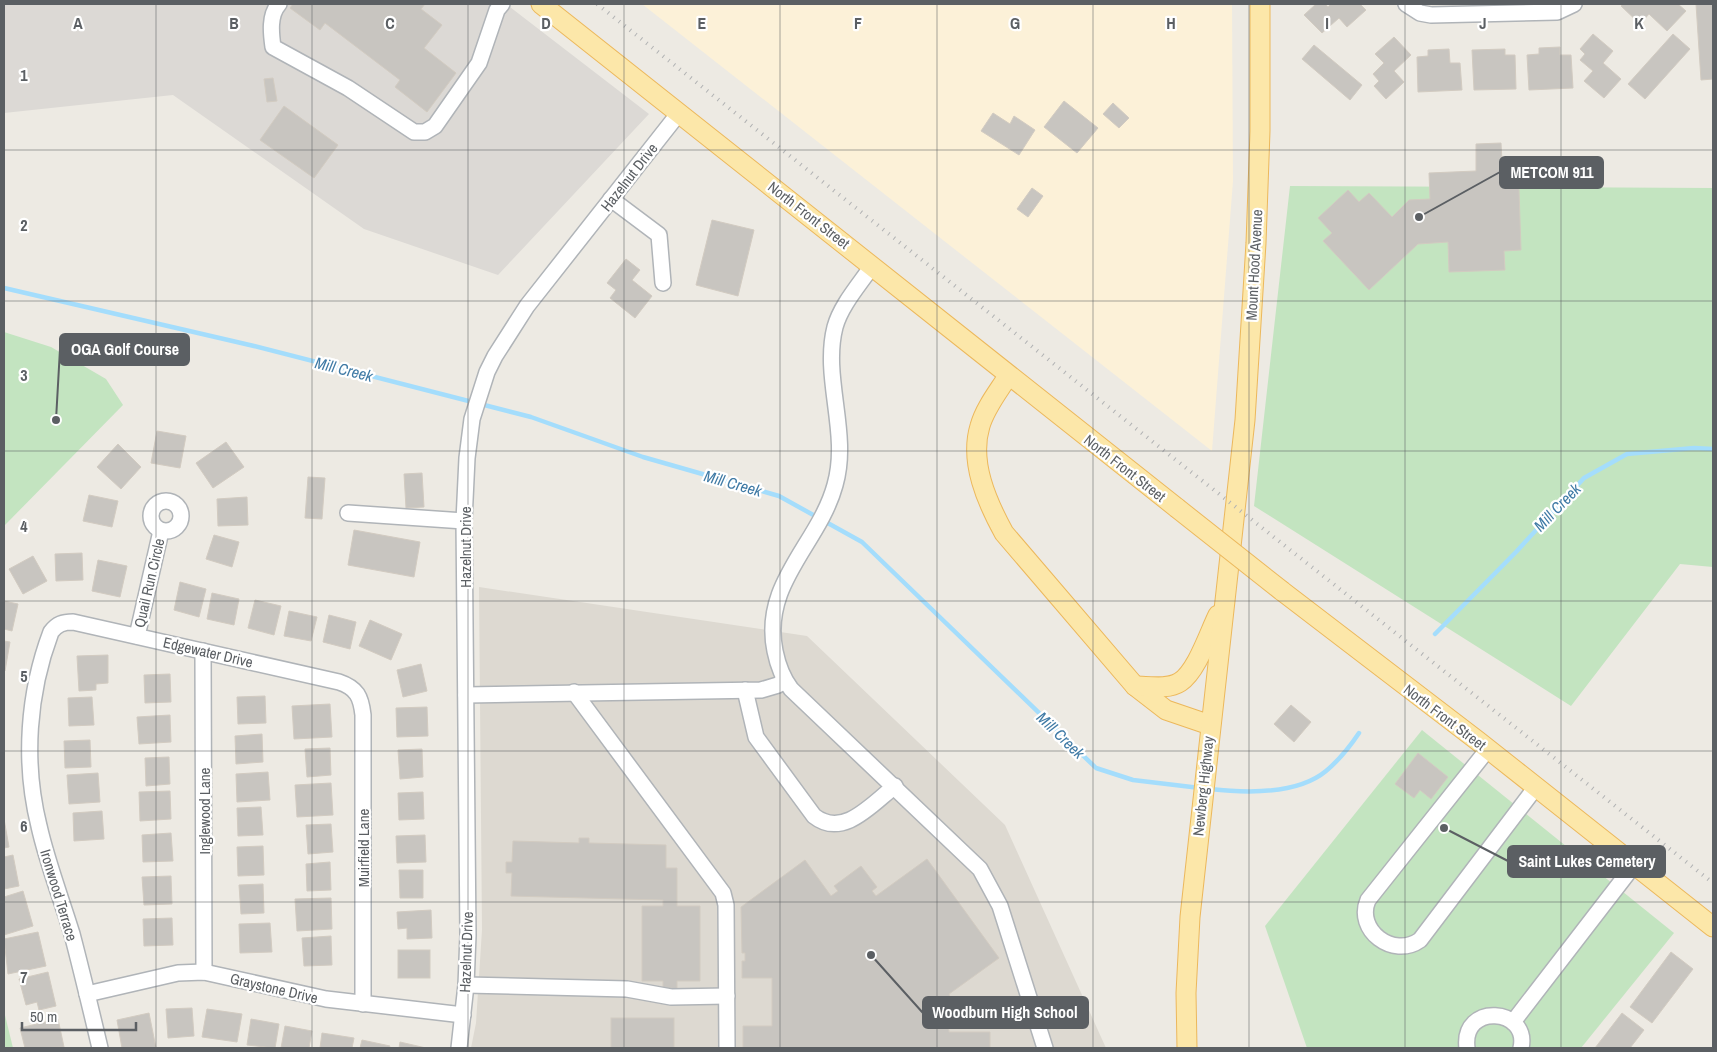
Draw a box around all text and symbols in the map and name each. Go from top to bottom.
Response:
text: A [73,12,83,34]
text: B [229,12,239,34]
text: C [385,12,395,34]
text: D [541,12,551,34]
text: E [698,12,707,34]
text: F [854,12,862,34]
text: G [1010,12,1020,34]
text: H [1166,12,1176,34]
text: I [1325,12,1329,34]
text: J [1479,12,1487,34]
text: K [1634,12,1644,34]
text: 1 [20,64,28,86]
street label: Hazelnut Drive [596,138,662,216]
callout: METCOM 911 [1500,157,1603,188]
text: METCOM 911 [1510,161,1594,183]
street label: North Front Street [764,176,855,254]
street label: Mount Hood Avenue [1241,209,1267,321]
text: 2 [20,214,28,236]
callout: OGA Golf Course [60,334,189,365]
text: OGA Golf Course [71,338,179,360]
water label: Mill Creek [313,351,376,387]
text: 3 [20,364,28,386]
street label: North Front Street [1080,429,1171,507]
water label: Mill Creek [702,464,765,502]
water label: Mill Creek [1529,478,1586,536]
street label: Hazelnut Drive [455,506,476,588]
text: 4 [20,515,28,537]
street label: Quail Run Circle [129,536,169,630]
street label: Edgewater Drive [161,631,255,673]
text: 5 [20,665,28,687]
street label: North Front Street [1399,679,1491,755]
water label: Mill Creek [1032,707,1090,764]
street label: Newberg Highway [1187,734,1219,837]
street label: Inglewood Lane [194,767,215,854]
street label: Muirfield Lane [353,809,374,887]
text: 6 [20,815,28,837]
callout: Saint Lukes Cemetery [1508,846,1665,877]
street label: Ironwood Terrace [35,847,83,944]
text: Saint Lukes Cemetery [1518,850,1656,872]
street label: Hazelnut Drive [454,911,478,993]
text: 7 [20,966,28,988]
street label: Graystone Drive [228,968,320,1008]
callout: Woodburn High School [923,997,1088,1028]
scale bar [22,1000,136,1032]
text: Woodburn High School [932,1001,1078,1023]
text: 50 m [30,1006,57,1027]

